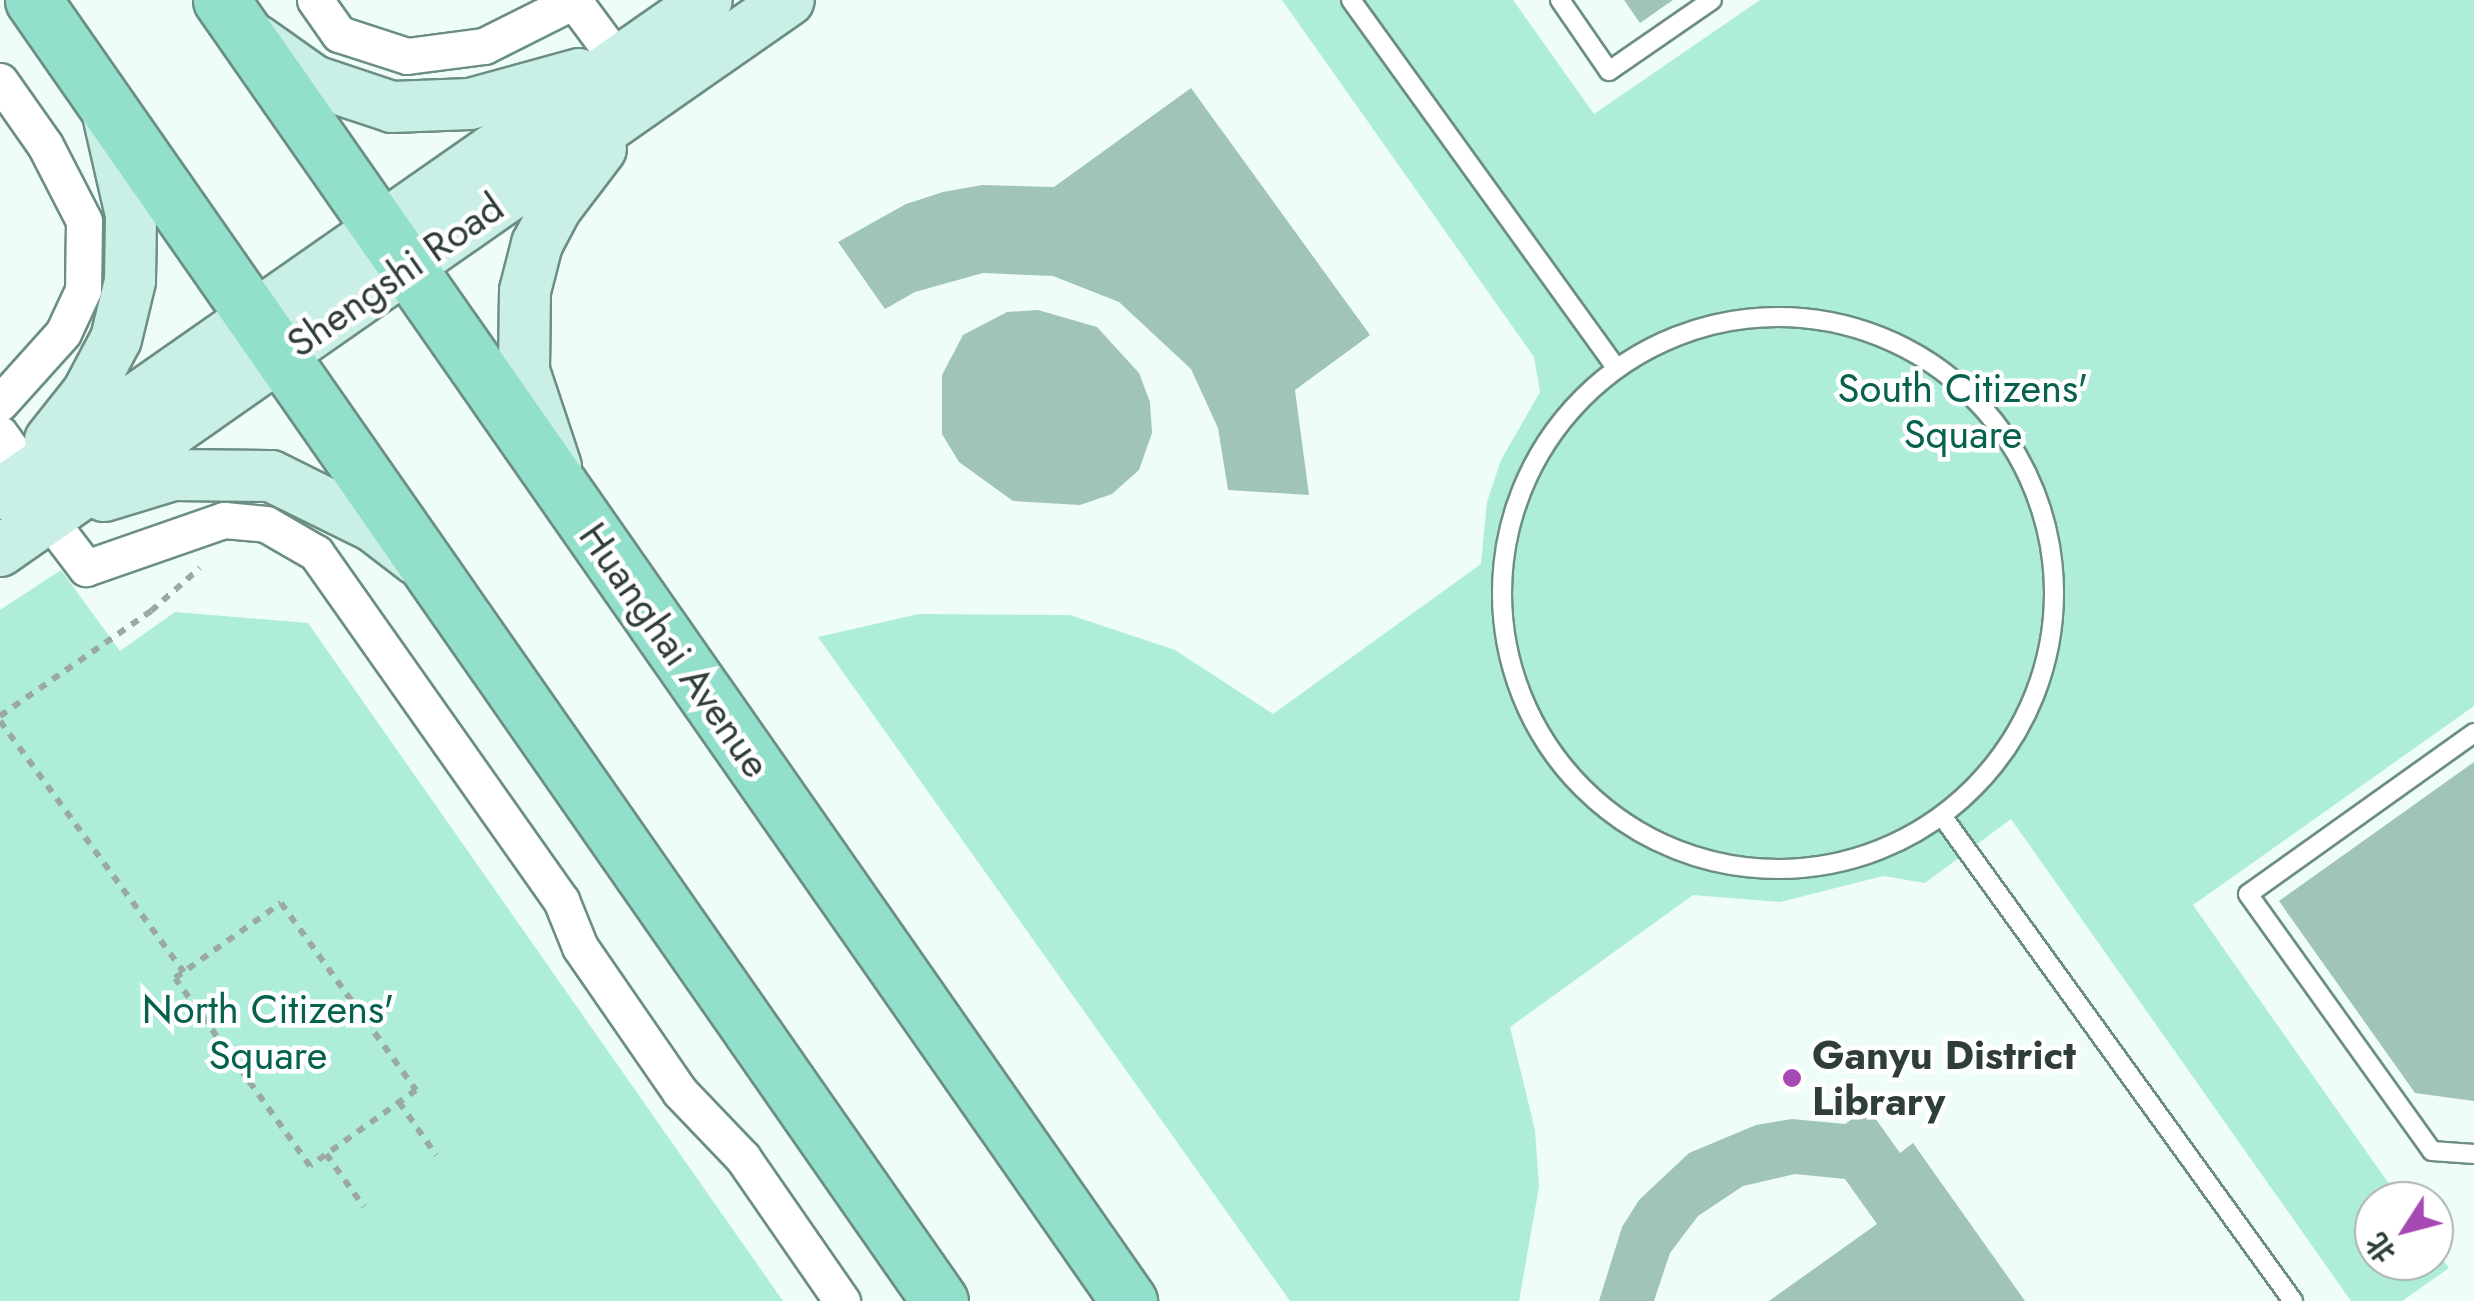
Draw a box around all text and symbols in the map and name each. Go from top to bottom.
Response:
street label: Shengshi Road [278,183,512,367]
park label: South Citizens' Square [1838,364,2088,458]
street label: Huanghai Avenue [569,513,781,787]
park label: North Citizens' Square [142,985,394,1079]
place label: Ganyu District Library [1812,1031,2076,1125]
marker: Ganyu District Library [1781,1067,1803,1089]
north arrow [2354,1181,2454,1281]
text: 北 [2356,1224,2406,1271]

